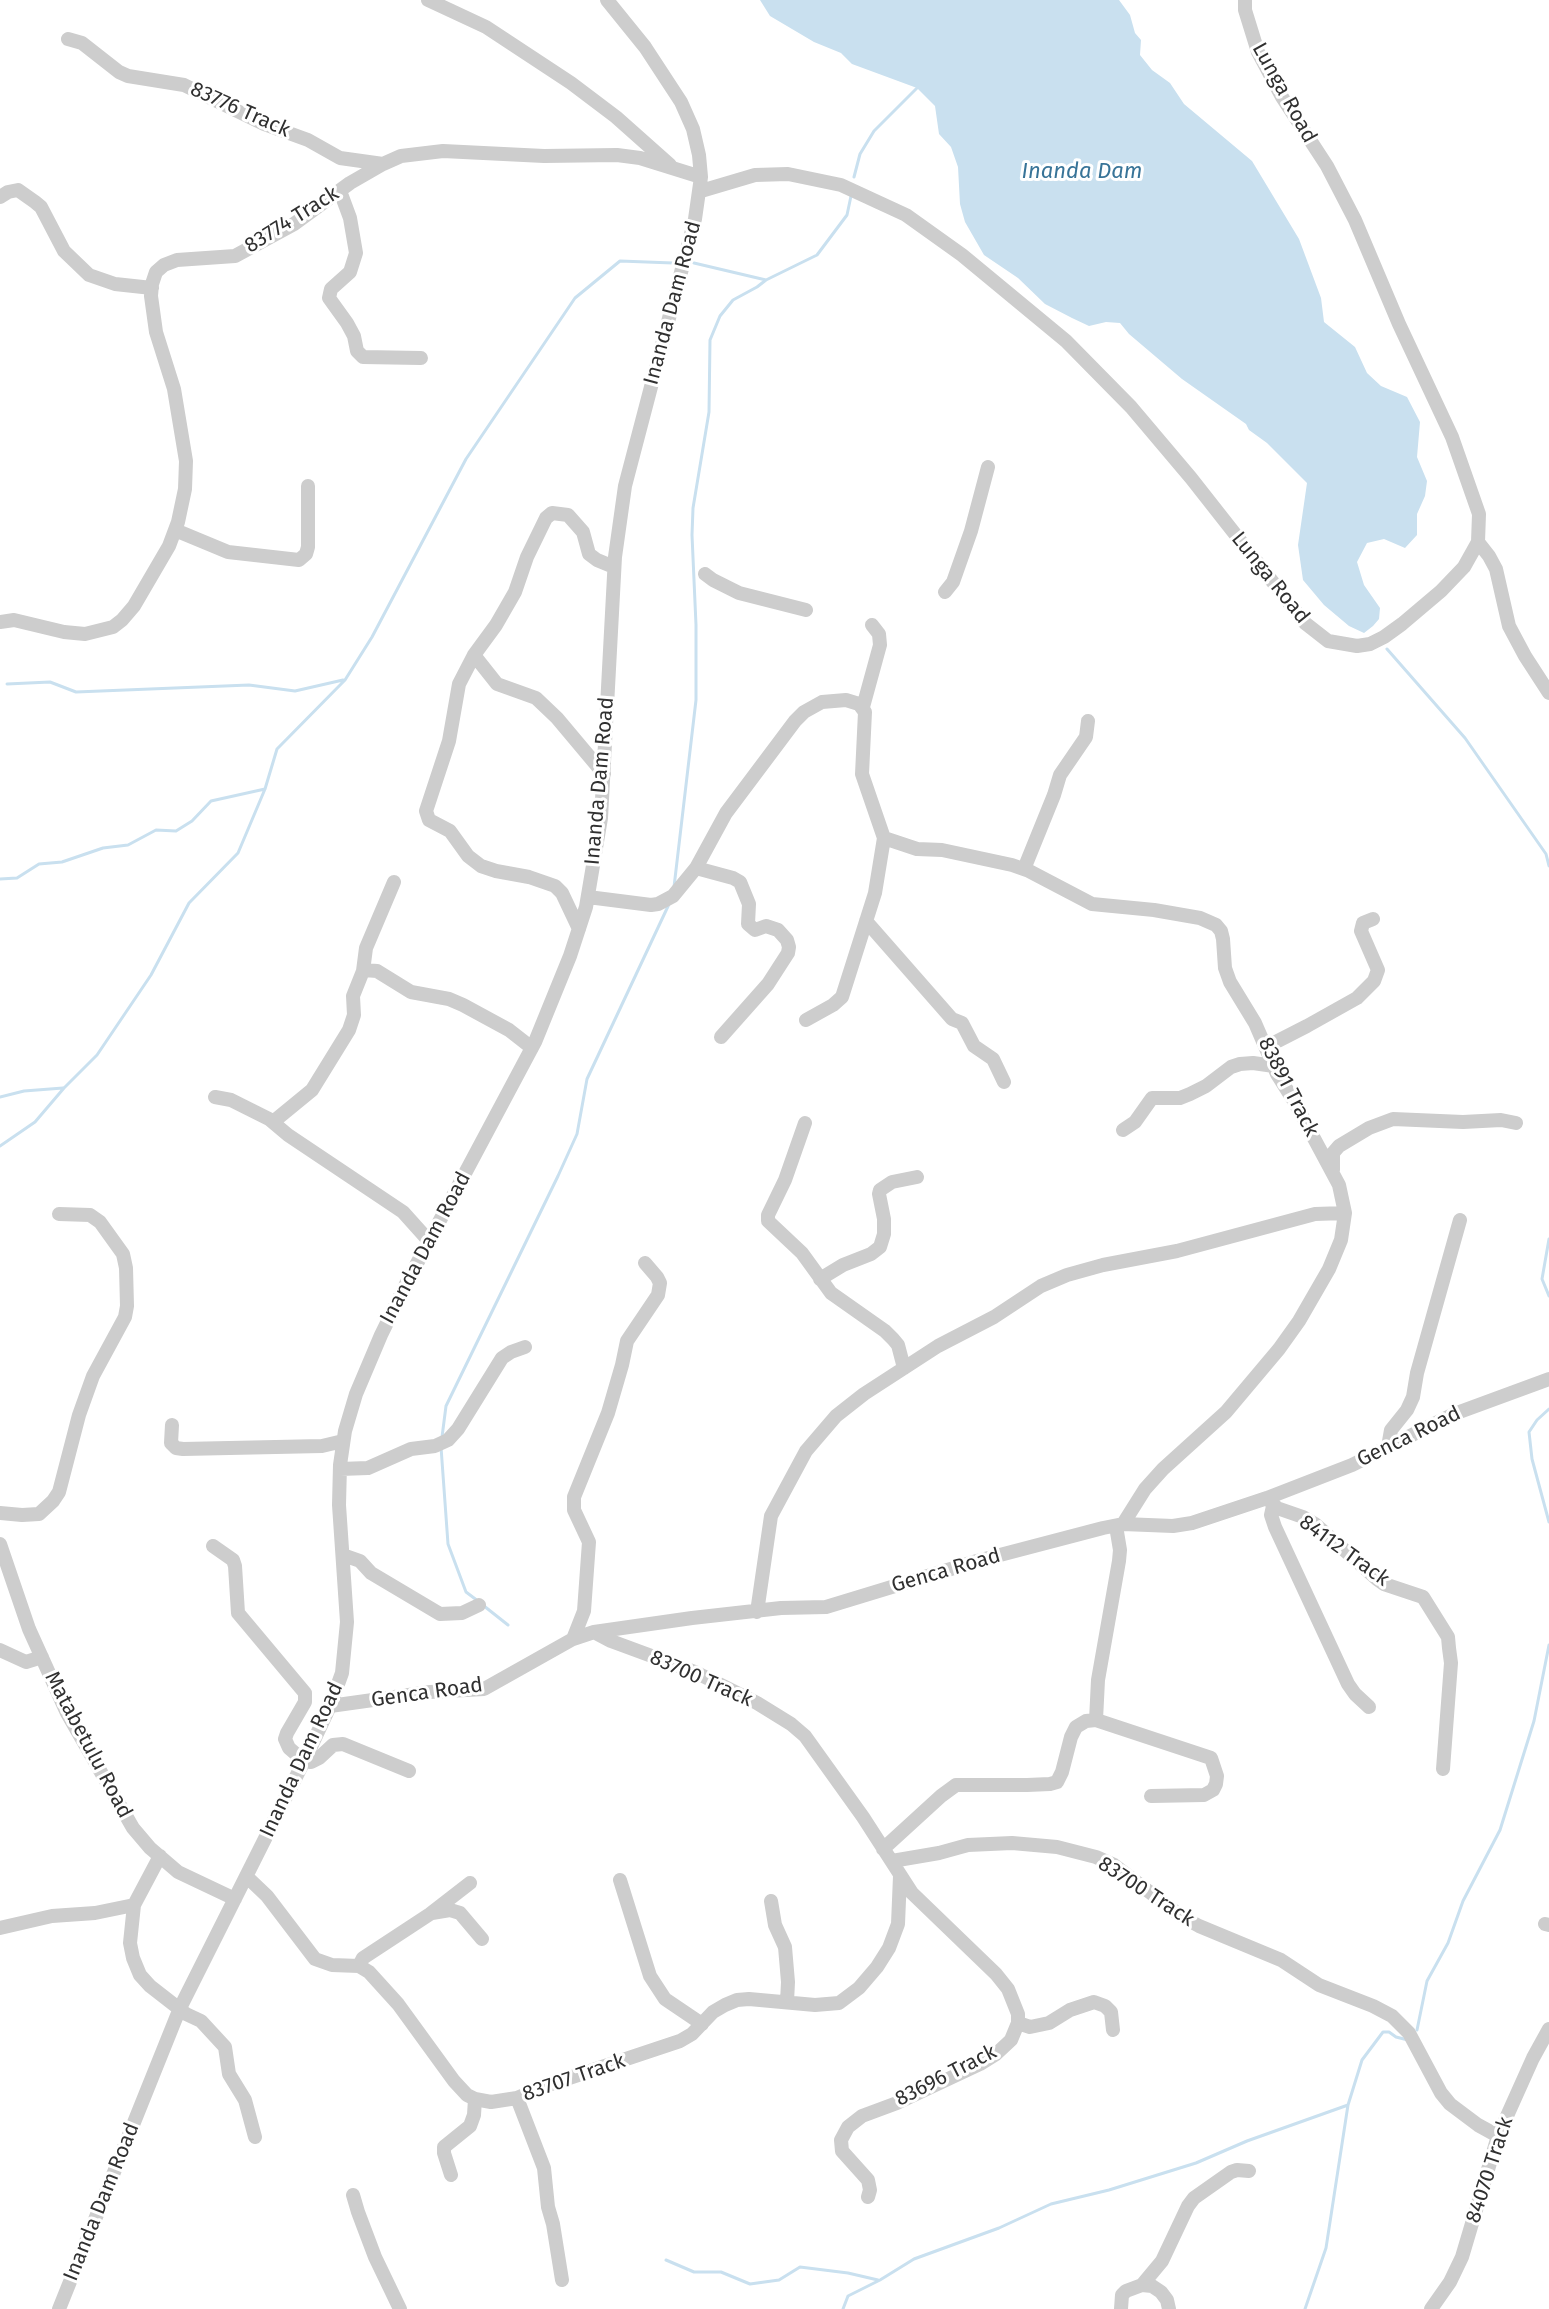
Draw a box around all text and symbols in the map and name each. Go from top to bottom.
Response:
street label: Lunga Road [1246,39,1322,147]
street label: 83776 Track [186,77,294,143]
water label: Inanda Dam [1022,159,1142,185]
street label: 83774 Track [240,181,344,259]
street label: Inanda Dam Road [639,218,707,388]
street label: Lunga Road [1225,527,1315,629]
street label: Inanda Dam Road [580,696,620,866]
street label: 83891 Track [1252,1033,1324,1141]
street label: Inanda Dam Road [375,1168,477,1328]
street label: Genca Road [1353,1401,1465,1473]
street label: 84112 Track [1294,1510,1394,1592]
street label: Genca Road [889,1543,1003,1599]
street label: 83700 Track [646,1645,756,1713]
street label: Matabetulu Road [39,1667,137,1823]
street label: Genca Road [370,1673,484,1713]
street label: Inanda Dam Road [255,1678,349,1842]
street label: 83700 Track [1093,1852,1199,1932]
street label: 83696 Track [891,2040,1001,2112]
street label: 83707 Track [519,2049,629,2107]
street label: 84070 Track [1461,2114,1519,2226]
street label: Inanda Dam Road [59,2119,145,2285]

